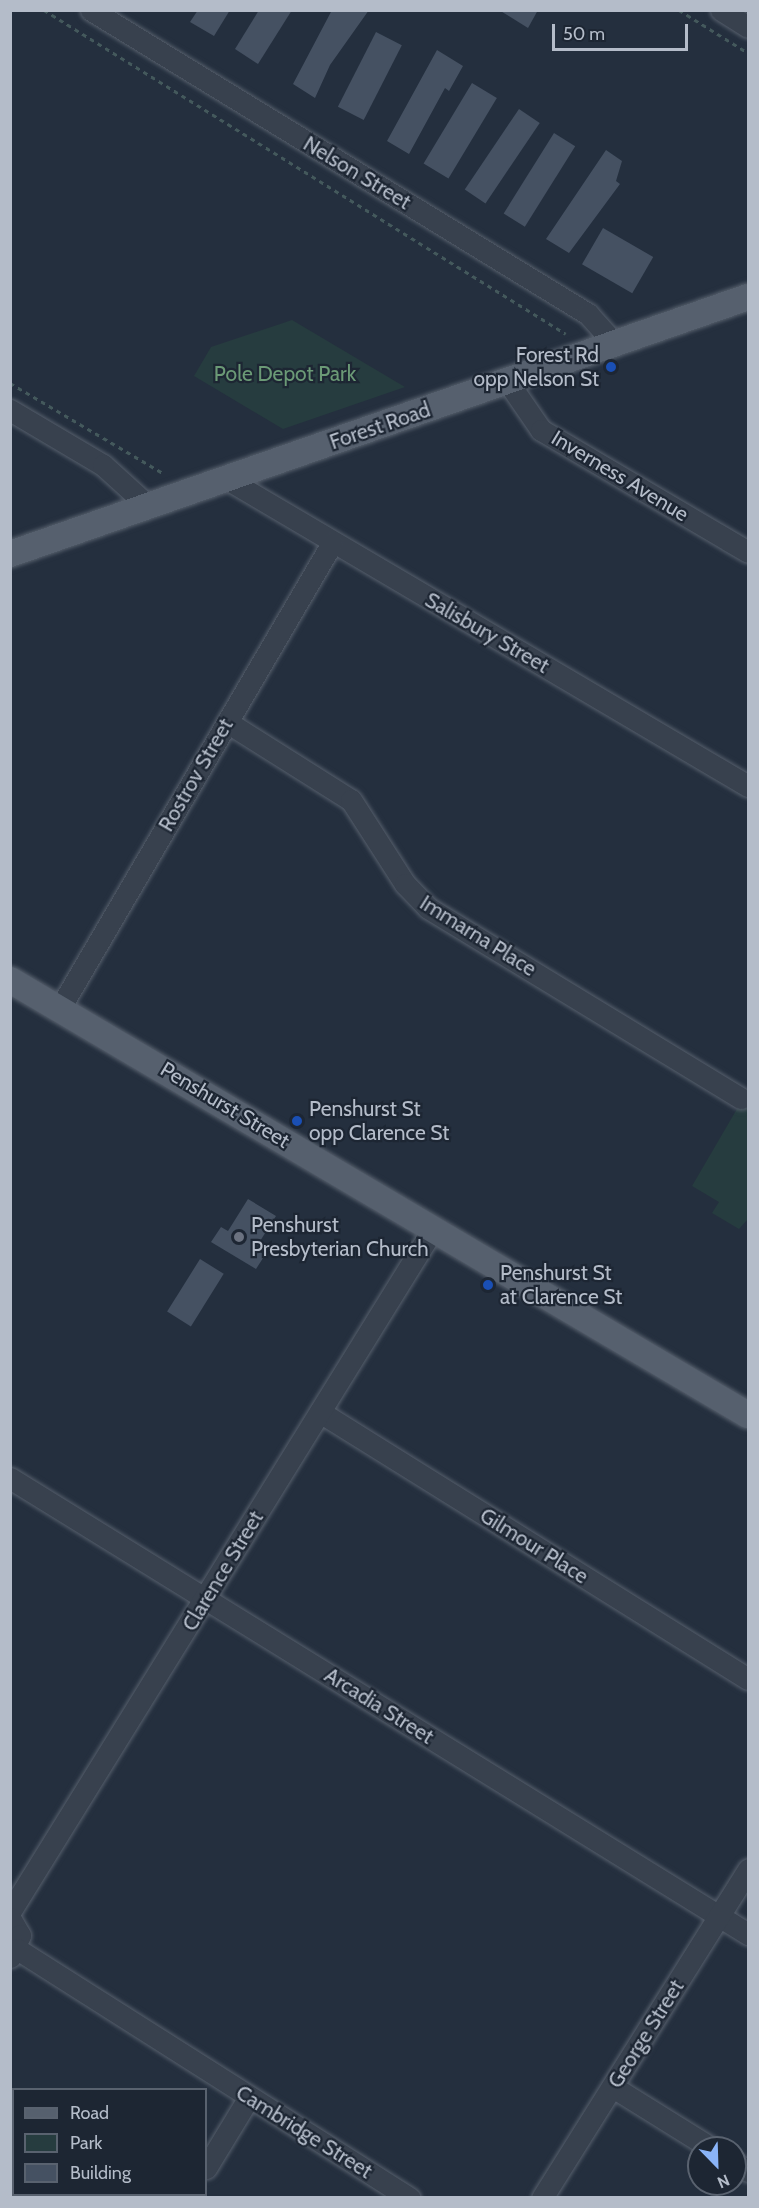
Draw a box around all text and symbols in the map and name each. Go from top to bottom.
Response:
scale bar [555,12,692,50]
text: 50 m [563,23,605,45]
street label: Nelson Street [299,131,415,215]
place label: Forest Rd opp Nelson St [473,342,599,392]
marker: Forest Rd opp Nelson St [604,360,618,374]
park label: Pole Depot Park [214,361,356,387]
street label: Forest Road [326,397,434,455]
street label: Inverness Avenue [547,425,693,527]
street label: Salisbury Street [420,587,554,679]
street label: Rostrov Street [154,714,238,836]
street label: Immarna Place [415,890,541,982]
street label: Penshurst Street [156,1056,294,1154]
place label: Penshurst St opp Clarence St [309,1096,449,1146]
marker: Penshurst St opp Clarence St [290,1114,304,1128]
place label: Penshurst Presbyterian Church [251,1212,429,1262]
marker: Penshurst Presbyterian Church [232,1230,246,1244]
place label: Penshurst St at Clarence St [500,1260,622,1310]
marker: Penshurst St at Clarence St [481,1278,495,1292]
street label: Gilmour Place [475,1503,593,1589]
street label: Clarence Street [177,1506,269,1636]
street label: Arcadia Street [320,1663,438,1749]
street label: George Street [603,1975,689,2093]
street label: Cambridge Street [231,2080,377,2184]
legend [12,2088,207,2196]
text: Road [70,2102,109,2124]
text: Park [70,2132,102,2154]
north arrow [687,2136,747,2196]
text: Building [70,2162,131,2184]
text: N [715,2170,732,2192]

